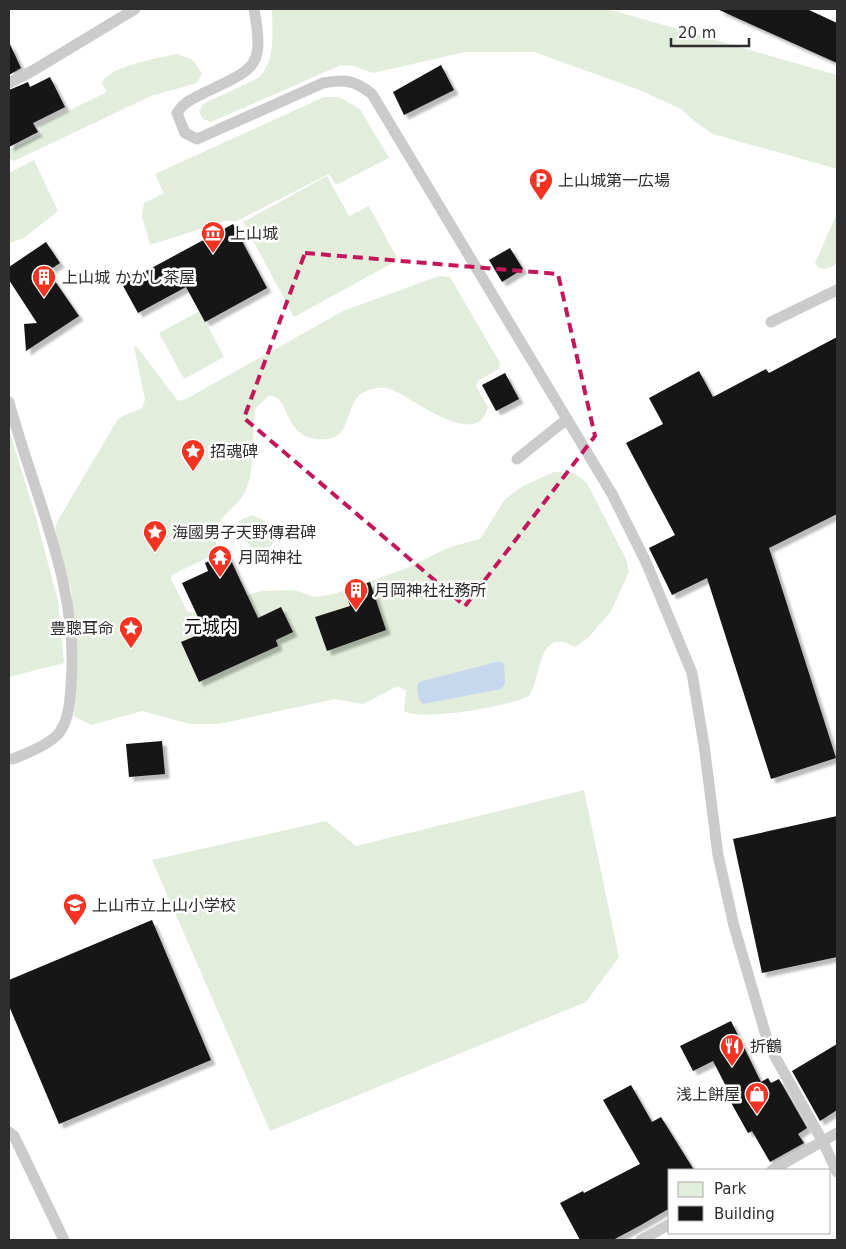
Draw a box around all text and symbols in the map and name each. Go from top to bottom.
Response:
scale bar [671,15,748,47]
text: 20 m [678,24,716,42]
parking icon: 上山城第一広場 [528,167,554,201]
place label: 上山城第一広場 [558,171,670,190]
museum icon: 上山城 [200,220,226,254]
place label: 上山城 [230,224,278,243]
building icon: 上山城 かかし茶屋 [31,264,57,298]
place label: 上山城 かかし茶屋 [62,268,195,287]
place icon: 招魂碑 [180,438,206,472]
place label: 招魂碑 [210,442,258,461]
place icon: 海國男子天野傳君碑 [142,519,168,553]
place label: 海國男子天野傳君碑 [172,523,316,542]
temple icon: 月岡神社 [207,544,233,578]
place label: 月岡神社 [238,548,302,567]
building icon: 月岡神社社務所 [343,577,369,611]
place label: 月岡神社社務所 [374,581,486,600]
place icon: 豊聰耳命 [118,615,144,649]
district label: 元城内 [184,616,238,637]
place label: 豊聰耳命 [50,619,114,638]
school or university icon: 上山市立上山小学校 [62,892,88,926]
place label: 上山市立上山小学校 [92,896,236,915]
restaurant icon: 折鶴 [719,1033,745,1067]
place label: 折鶴 [750,1037,782,1056]
shop icon: 浅上餅屋 [744,1081,770,1115]
place label: 浅上餅屋 [676,1085,740,1104]
legend [668,1169,831,1234]
text: Park [714,1180,747,1198]
text: Building [714,1205,775,1223]

